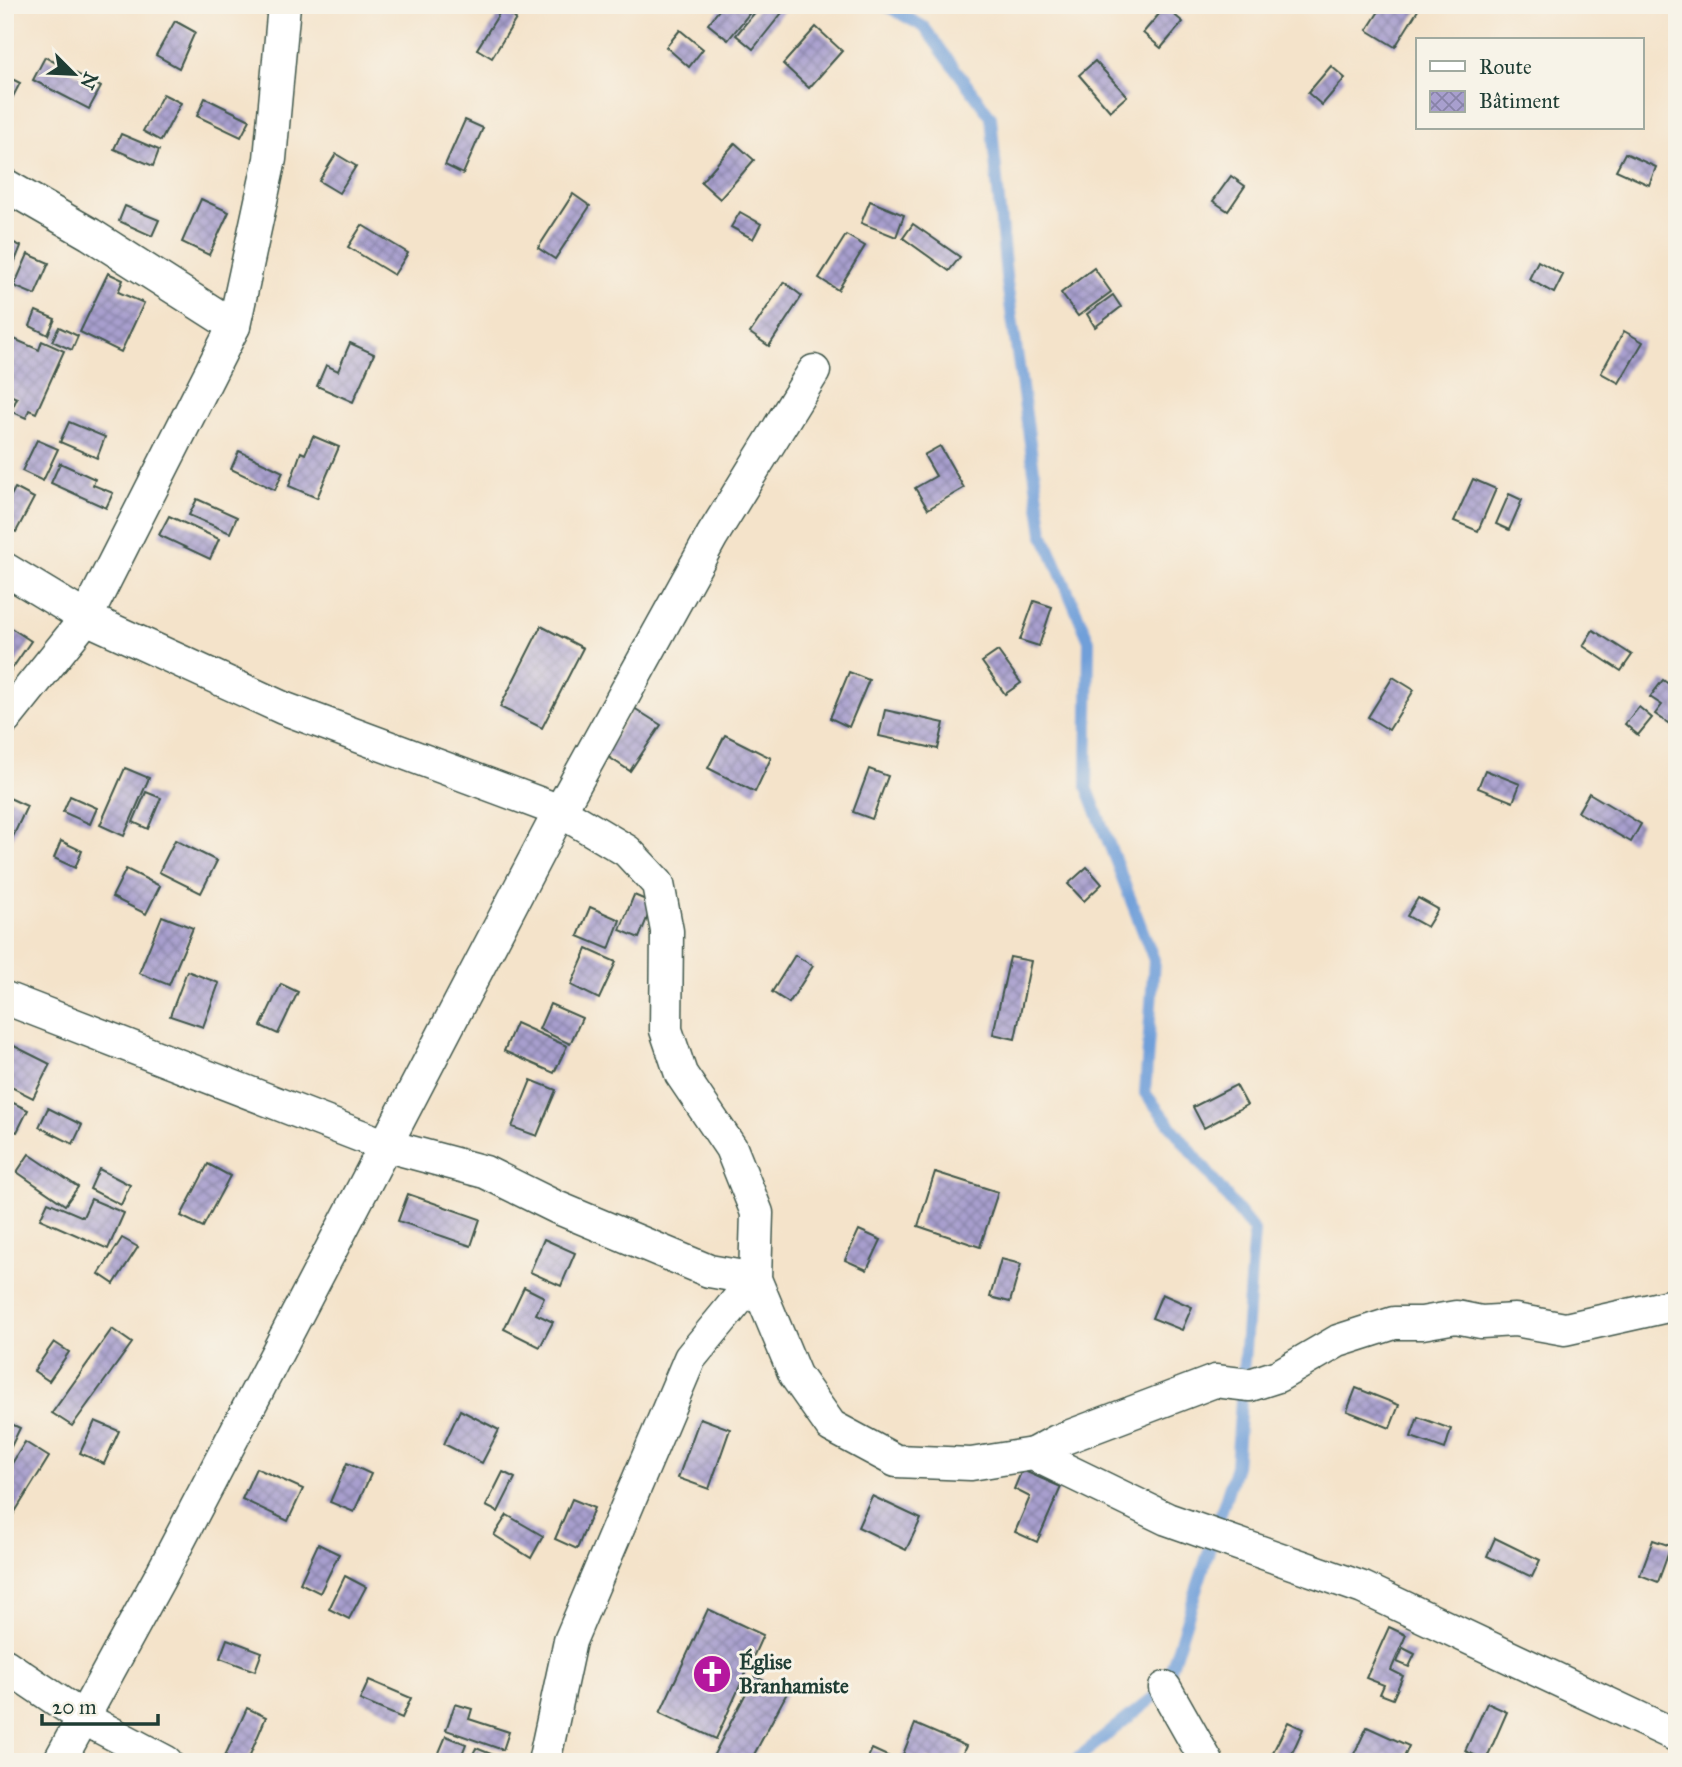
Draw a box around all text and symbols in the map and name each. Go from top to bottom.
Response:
north arrow [38,38,108,108]
legend [1416,38,1644,130]
text: Route [1479,54,1532,80]
text: N [75,69,103,93]
text: Bâtiment [1479,88,1561,114]
place label: Église Branhamiste [739,1648,849,1699]
church icon: Église Branhamiste [691,1653,733,1695]
scale bar [42,1683,158,1727]
text: 20 m [52,1694,97,1720]

